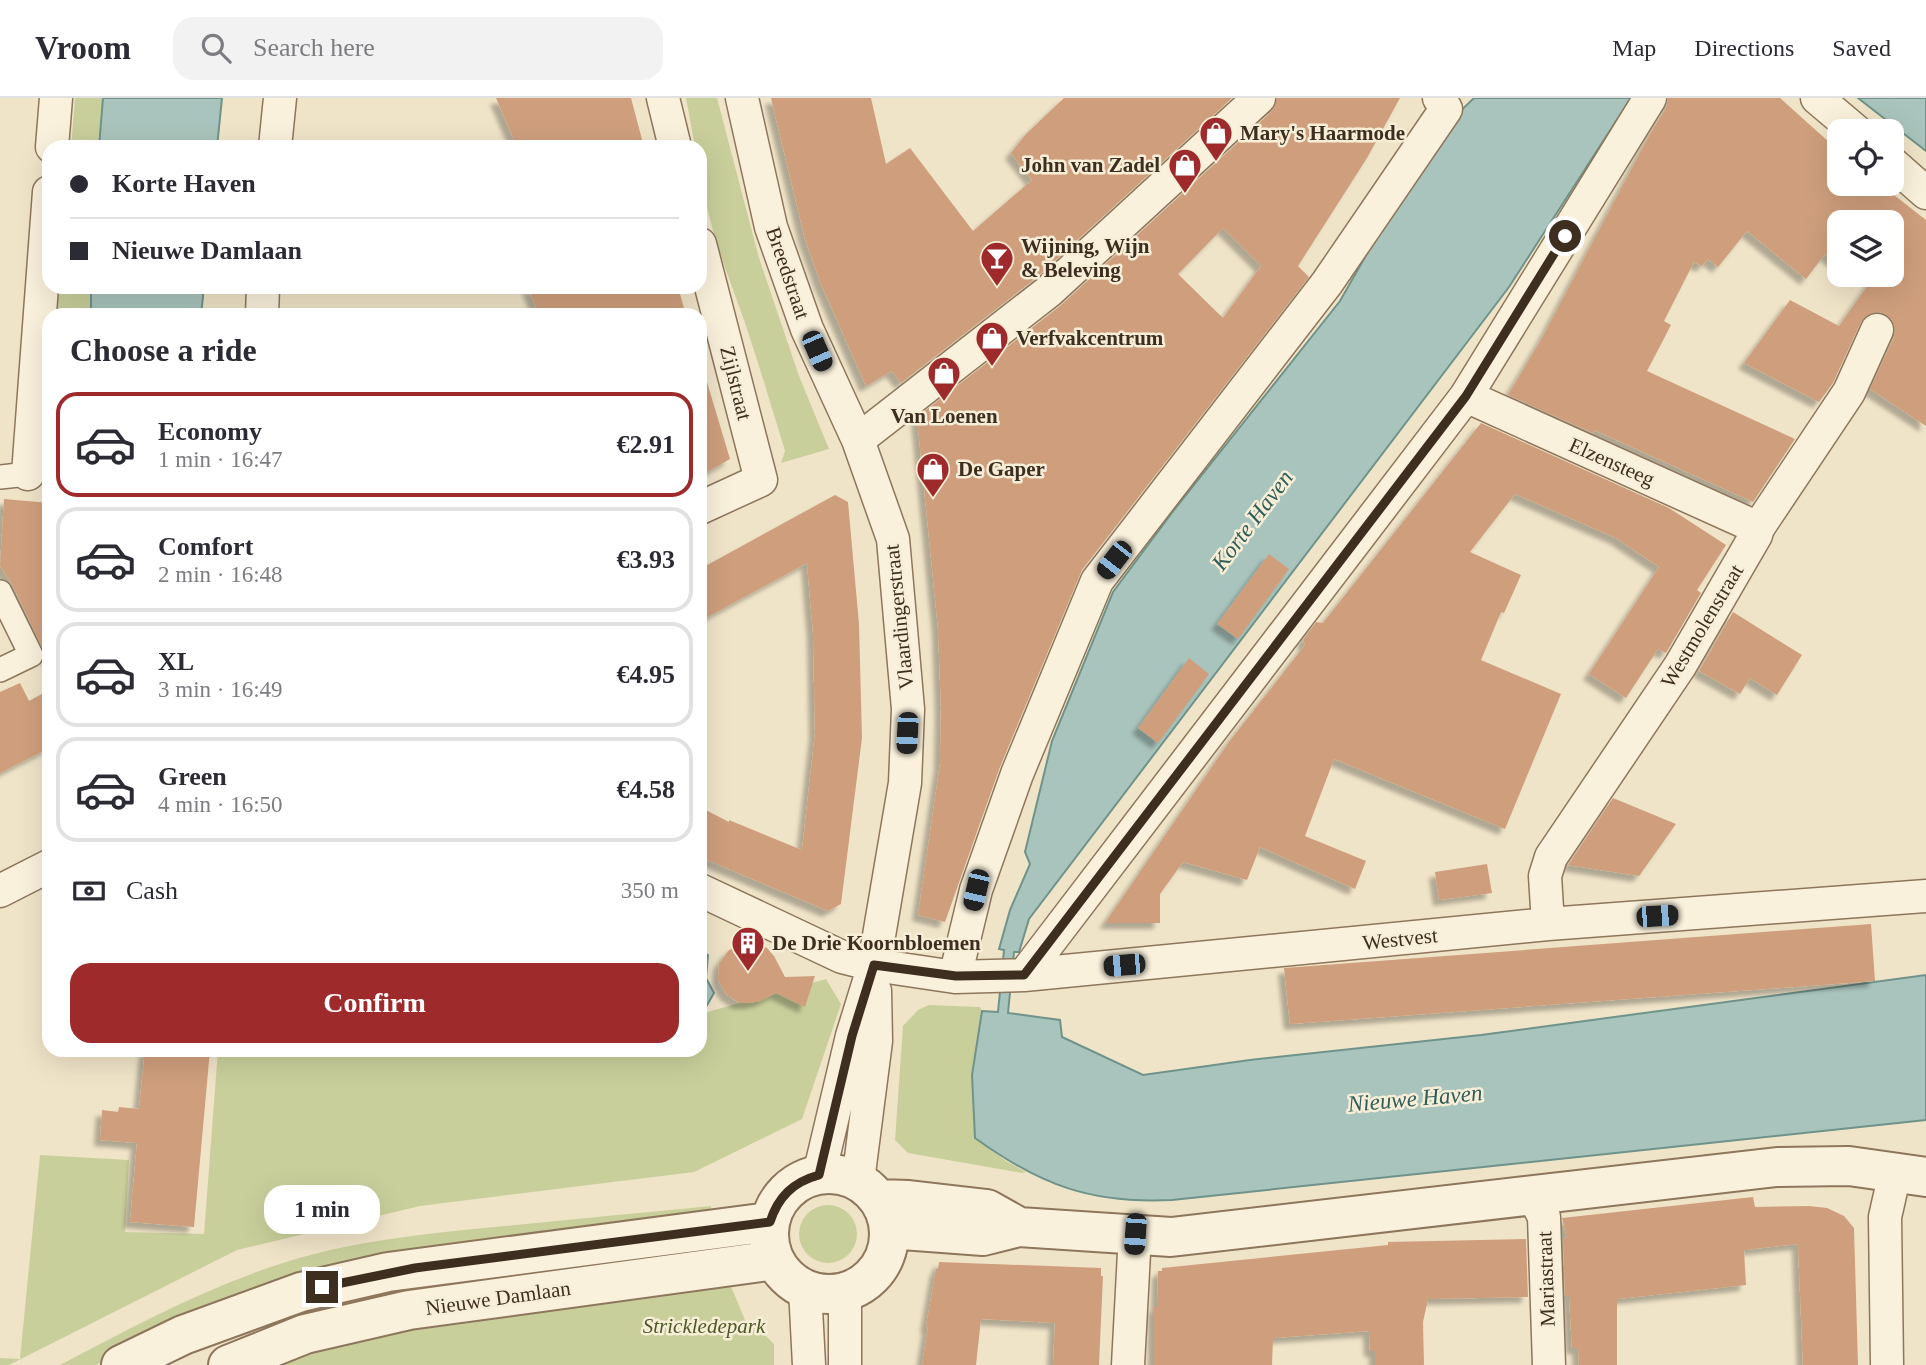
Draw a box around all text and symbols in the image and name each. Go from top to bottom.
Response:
search box [173,17,663,80]
icon: search [197,29,235,67]
text: Vroom [35,30,131,66]
text: Search here [253,33,375,62]
text: Map [1612,35,1656,61]
text: Directions [1694,35,1794,61]
text: Saved [1832,35,1891,61]
shop icon: Mary's Haarmode [1197,114,1235,163]
map controls [1827,119,1904,287]
button: locate [1827,119,1904,196]
place label: Mary's Haarmode [1240,121,1405,145]
shop icon: John van Zadel [1166,146,1204,195]
place label: John van Zadel [1021,153,1160,177]
text: Korte Haven [112,169,256,198]
button: layers [1827,210,1904,287]
route start [1549,220,1581,252]
street label: Breedstraat [761,224,815,322]
place label: Wijning, Wijn & Beleving [1021,234,1150,282]
text: Nieuwe Damlaan [112,236,302,265]
bar icon: Wijning, Wijn & Beleving [978,239,1016,288]
shop icon: Verfvakcentrum [973,319,1011,368]
place label: Verfvakcentrum [1016,326,1164,350]
car [799,328,836,374]
text: Choose a ride [70,332,257,368]
street label: Zijlstraat [715,343,757,423]
shop icon: Van Loenen [925,354,963,403]
place label: Van Loenen [890,404,998,428]
icon: car [74,413,137,476]
text: Economy [158,417,262,446]
text: €2.91 [617,430,675,459]
street label: Elzensteeg [1566,433,1659,492]
text: 1 min · 16:47 [158,447,283,472]
shop icon: De Gaper [914,450,952,499]
place label: De Gaper [958,457,1045,481]
water label: Korte Haven [1206,466,1298,576]
icon: car [74,528,137,591]
text: Comfort [158,532,253,561]
car [1093,537,1136,583]
street label: Vlaardingerstraat [879,543,919,691]
text: €3.93 [617,545,675,574]
street label: Westmolenstraat [1656,560,1748,692]
text: 2 min · 16:48 [158,562,283,587]
icon: car [74,643,137,706]
text: XL [158,647,194,676]
text: €4.95 [617,660,675,689]
text: 3 min · 16:49 [158,677,283,702]
car [896,711,919,755]
icon: car [74,758,137,821]
text: Green [158,762,227,791]
text: €4.58 [617,775,675,804]
text: 4 min · 16:50 [158,792,283,817]
car [962,867,991,913]
icon: cash [70,872,108,910]
text: Cash [126,876,178,905]
text: 350 m [621,878,679,903]
car [1636,904,1679,928]
street label: Westvest [1361,923,1439,955]
building icon: De Drie Koornbloemen [729,924,767,973]
place label: De Drie Koornbloemen [772,931,981,955]
car [1103,953,1146,977]
button: Confirm [70,963,679,1043]
water label: Nieuwe Haven [1346,1080,1483,1117]
callout: 1 min [264,1186,380,1234]
text: 1 min [294,1197,350,1222]
car [1124,1212,1147,1256]
street label: Mariastraat [1532,1231,1560,1327]
route end [306,1271,338,1303]
street label: Nieuwe Damlaan [424,1276,573,1320]
park label: Strickledepark [643,1314,766,1338]

